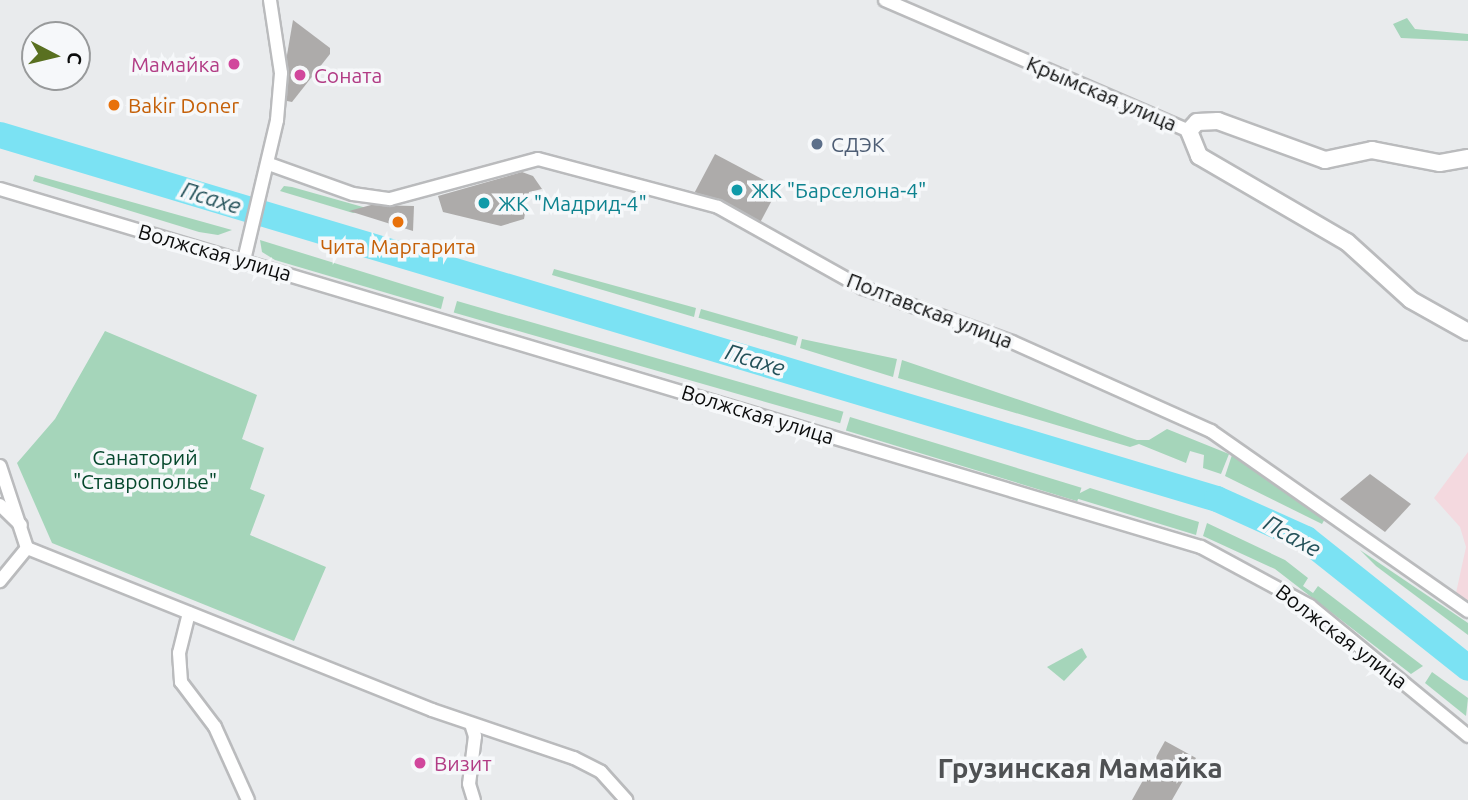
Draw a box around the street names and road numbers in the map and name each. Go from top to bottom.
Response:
street label: Крымская улица [1023,50,1181,136]
street label: Волжская улица [136,218,294,286]
street label: Полтавская улица [843,267,1017,353]
street label: Волжская улица [679,379,837,449]
street label: Волжская улица [1271,578,1413,694]

